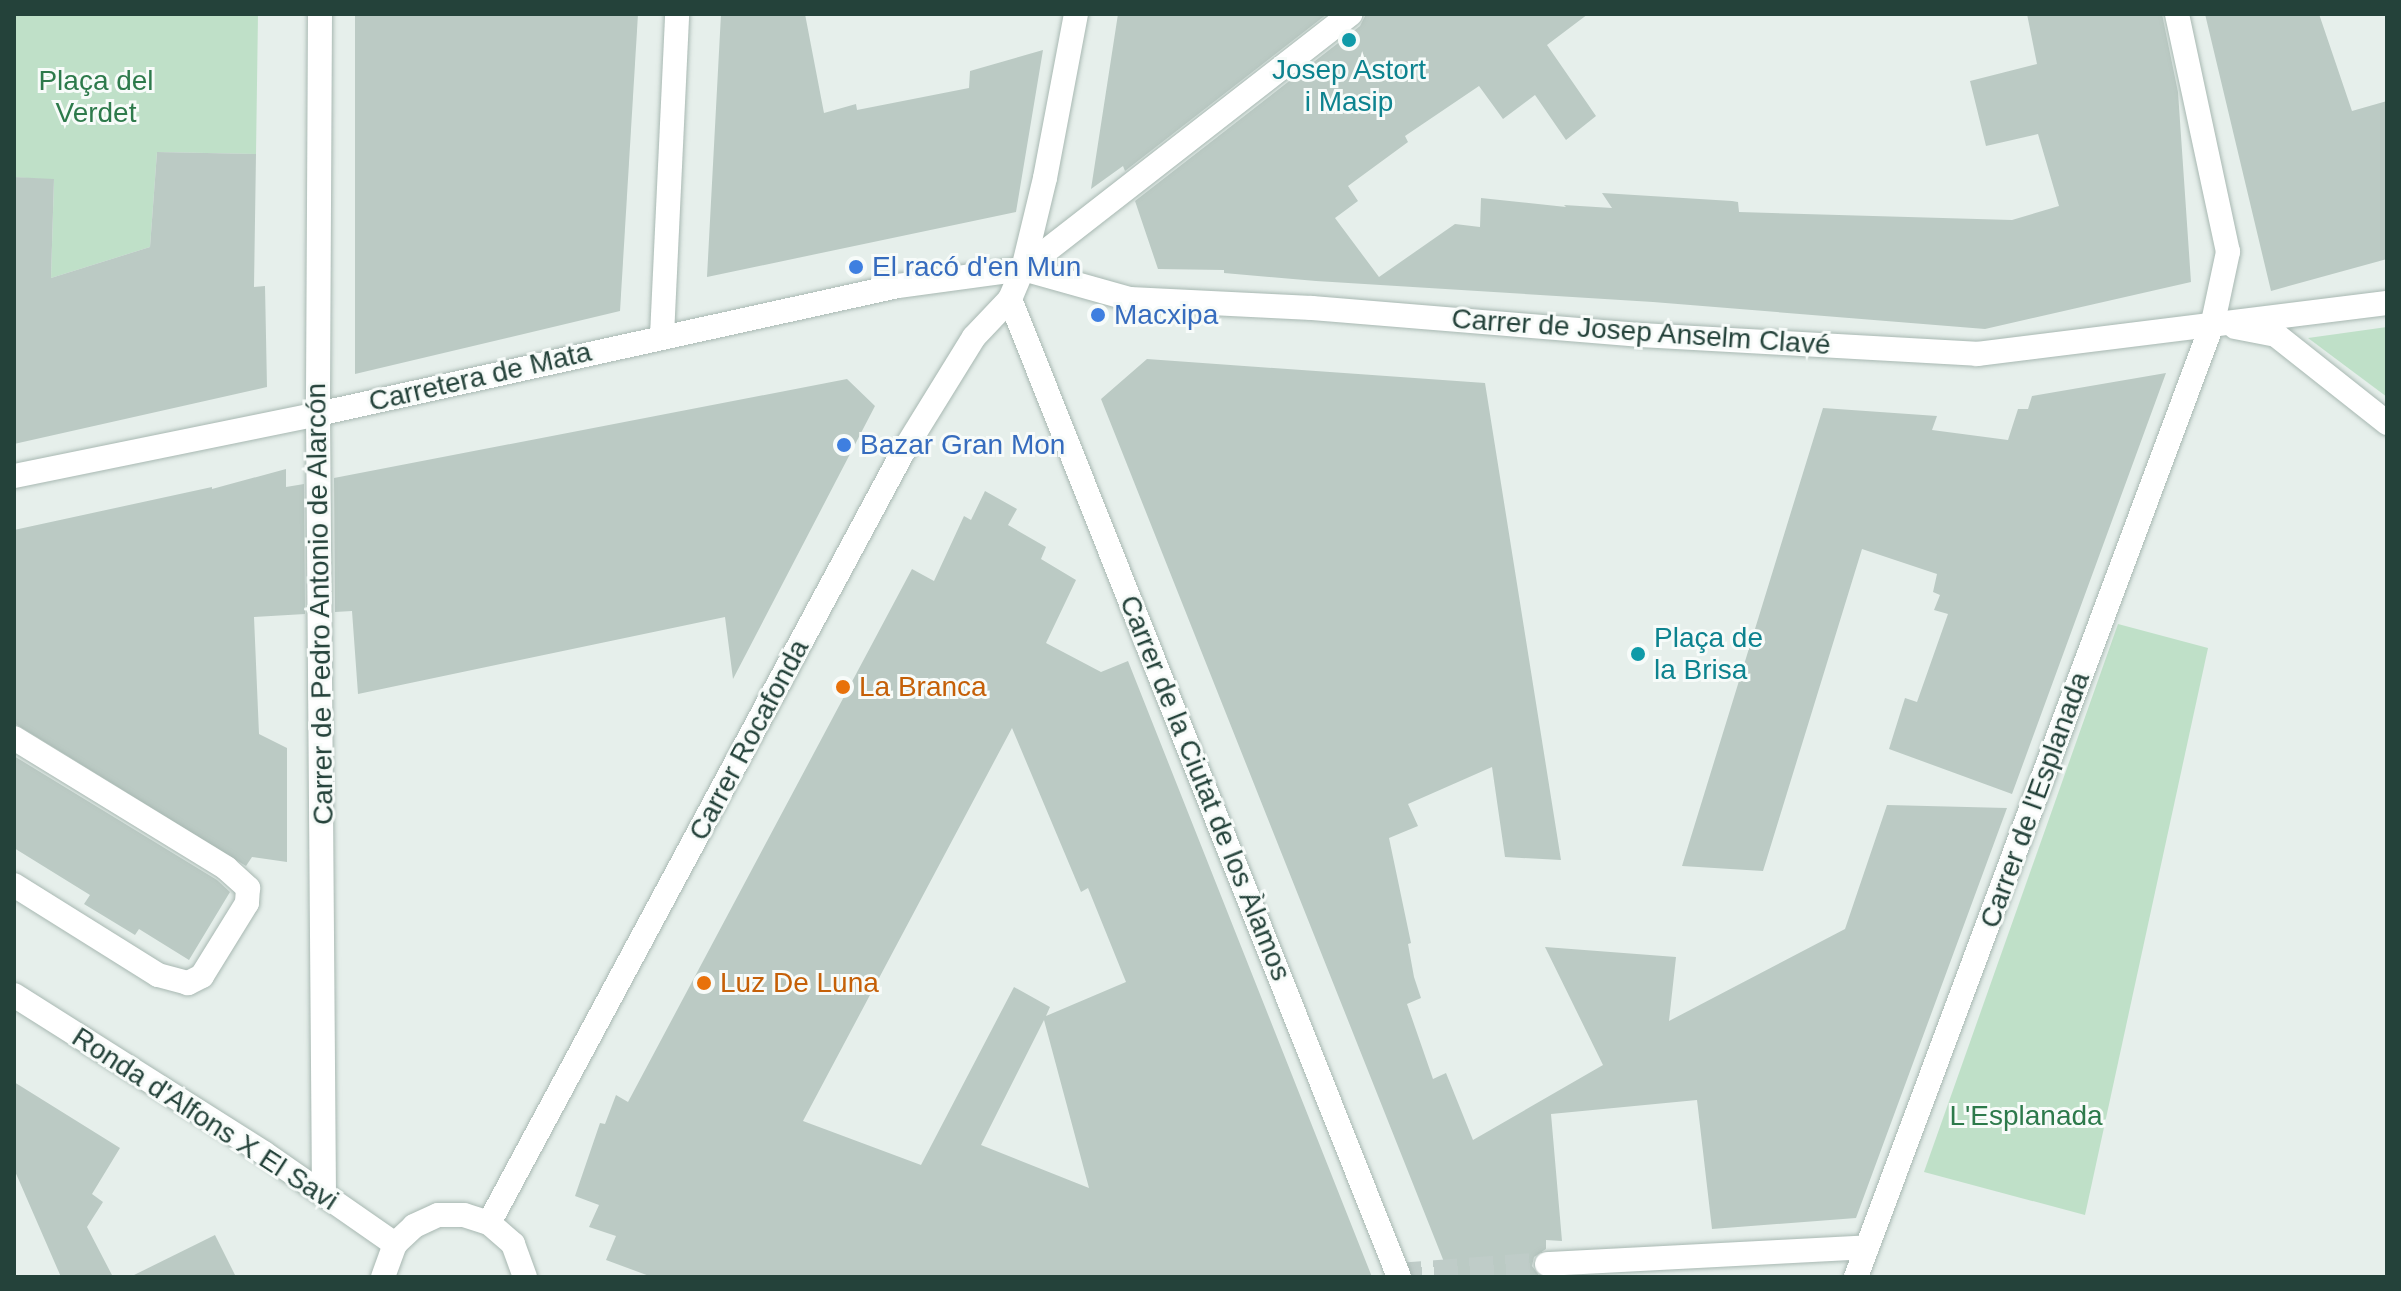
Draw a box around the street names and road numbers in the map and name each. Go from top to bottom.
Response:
street label: Carrer de Josep Anselm Clavé [1450,302,1832,362]
street label: Carretera de Mata [366,335,594,419]
street label: Carrer de Pedro Antonio de Alarcón [299,381,341,827]
street label: Carrer de la Ciutat de los Àlamos [1112,591,1298,985]
street label: Carrer Rocafonda [682,634,816,846]
street label: Carrer de l'Esplanada [1973,667,2097,933]
street label: Ronda d'Alfons X El Savi [66,1020,344,1218]

